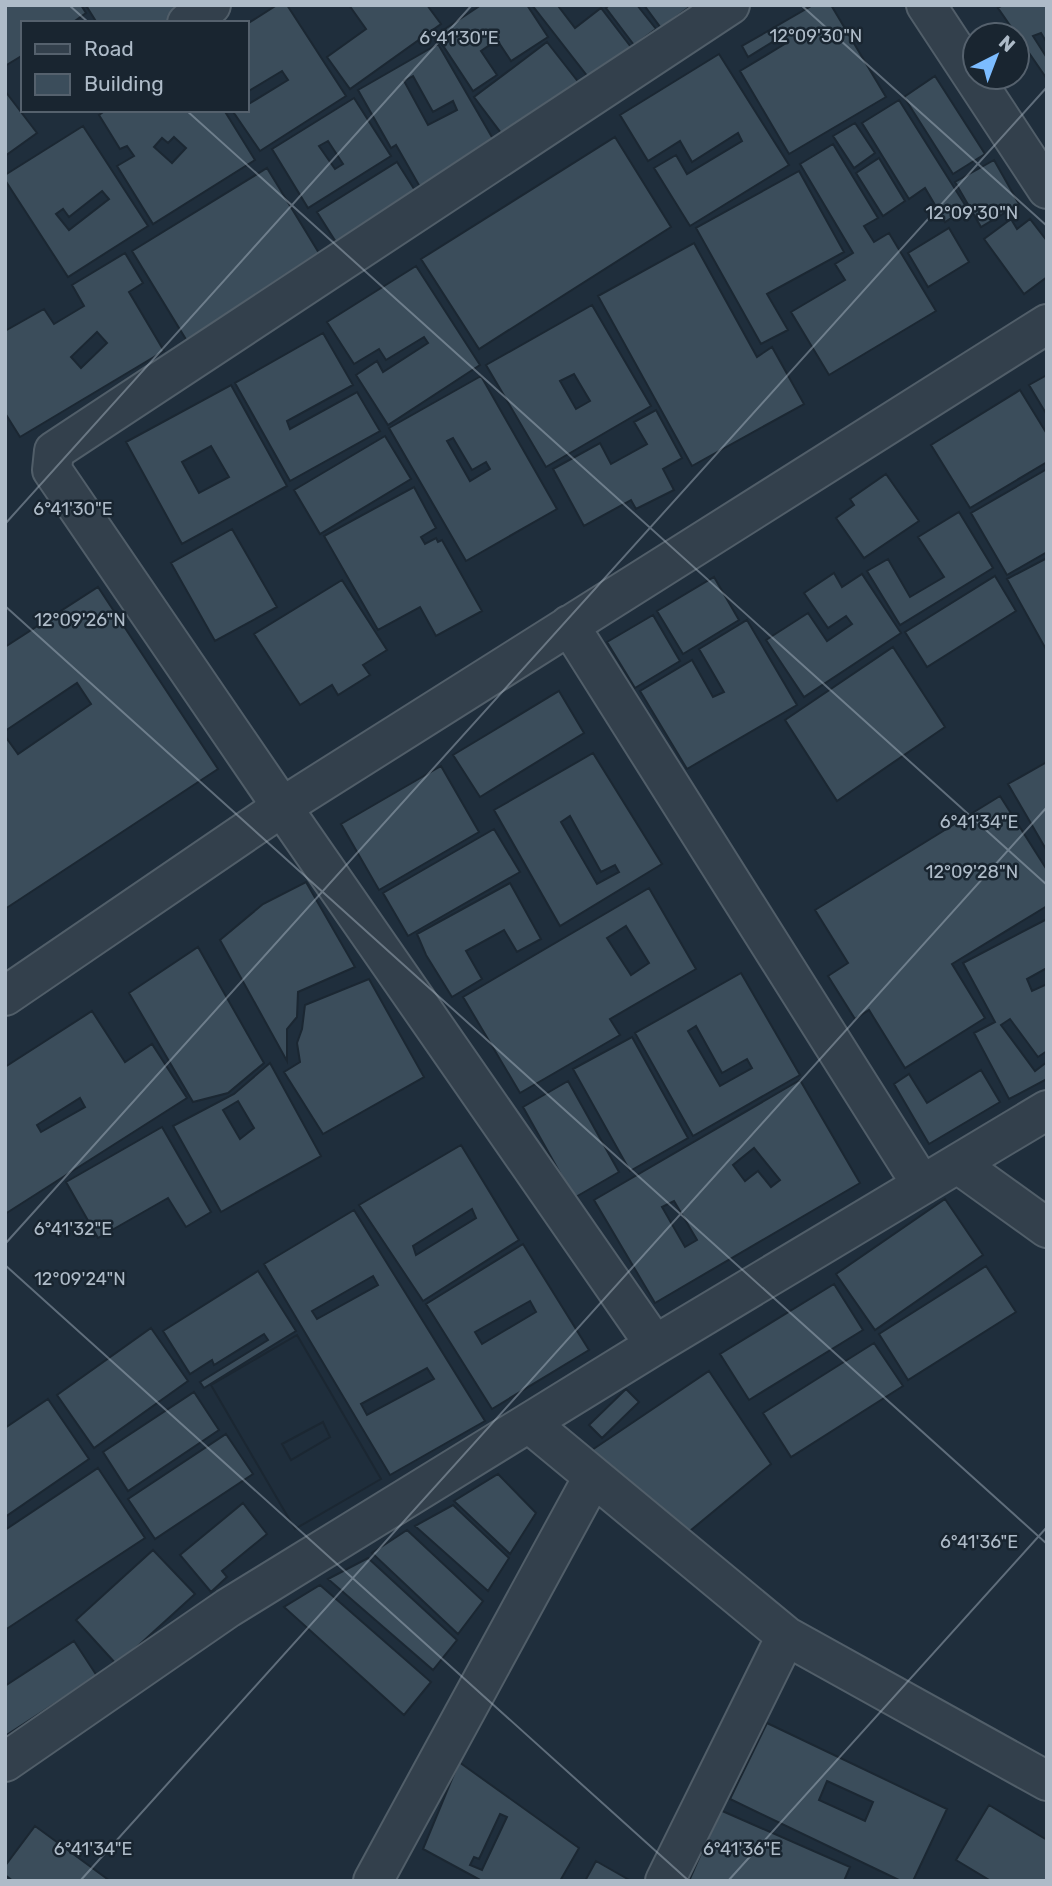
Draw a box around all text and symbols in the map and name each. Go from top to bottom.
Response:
legend [21,21,248,112]
north arrow [961,21,1031,91]
text: 12°09'30"N [770,25,862,47]
text: 6°41'30"E [419,27,499,49]
text: N [994,31,1020,57]
text: Road [84,36,134,61]
text: Building [84,71,164,96]
text: 12°09'30"N [926,202,1018,224]
text: 6°41'30"E [33,498,113,520]
text: 12°09'26"N [34,609,126,631]
text: 6°41'34"E [940,811,1018,833]
text: 12°09'28"N [926,861,1018,883]
text: 6°41'32"E [34,1218,112,1240]
text: 12°09'24"N [34,1268,126,1290]
text: 6°41'36"E [940,1531,1018,1553]
text: 6°41'34"E [54,1838,132,1860]
text: 6°41'36"E [703,1838,781,1860]

